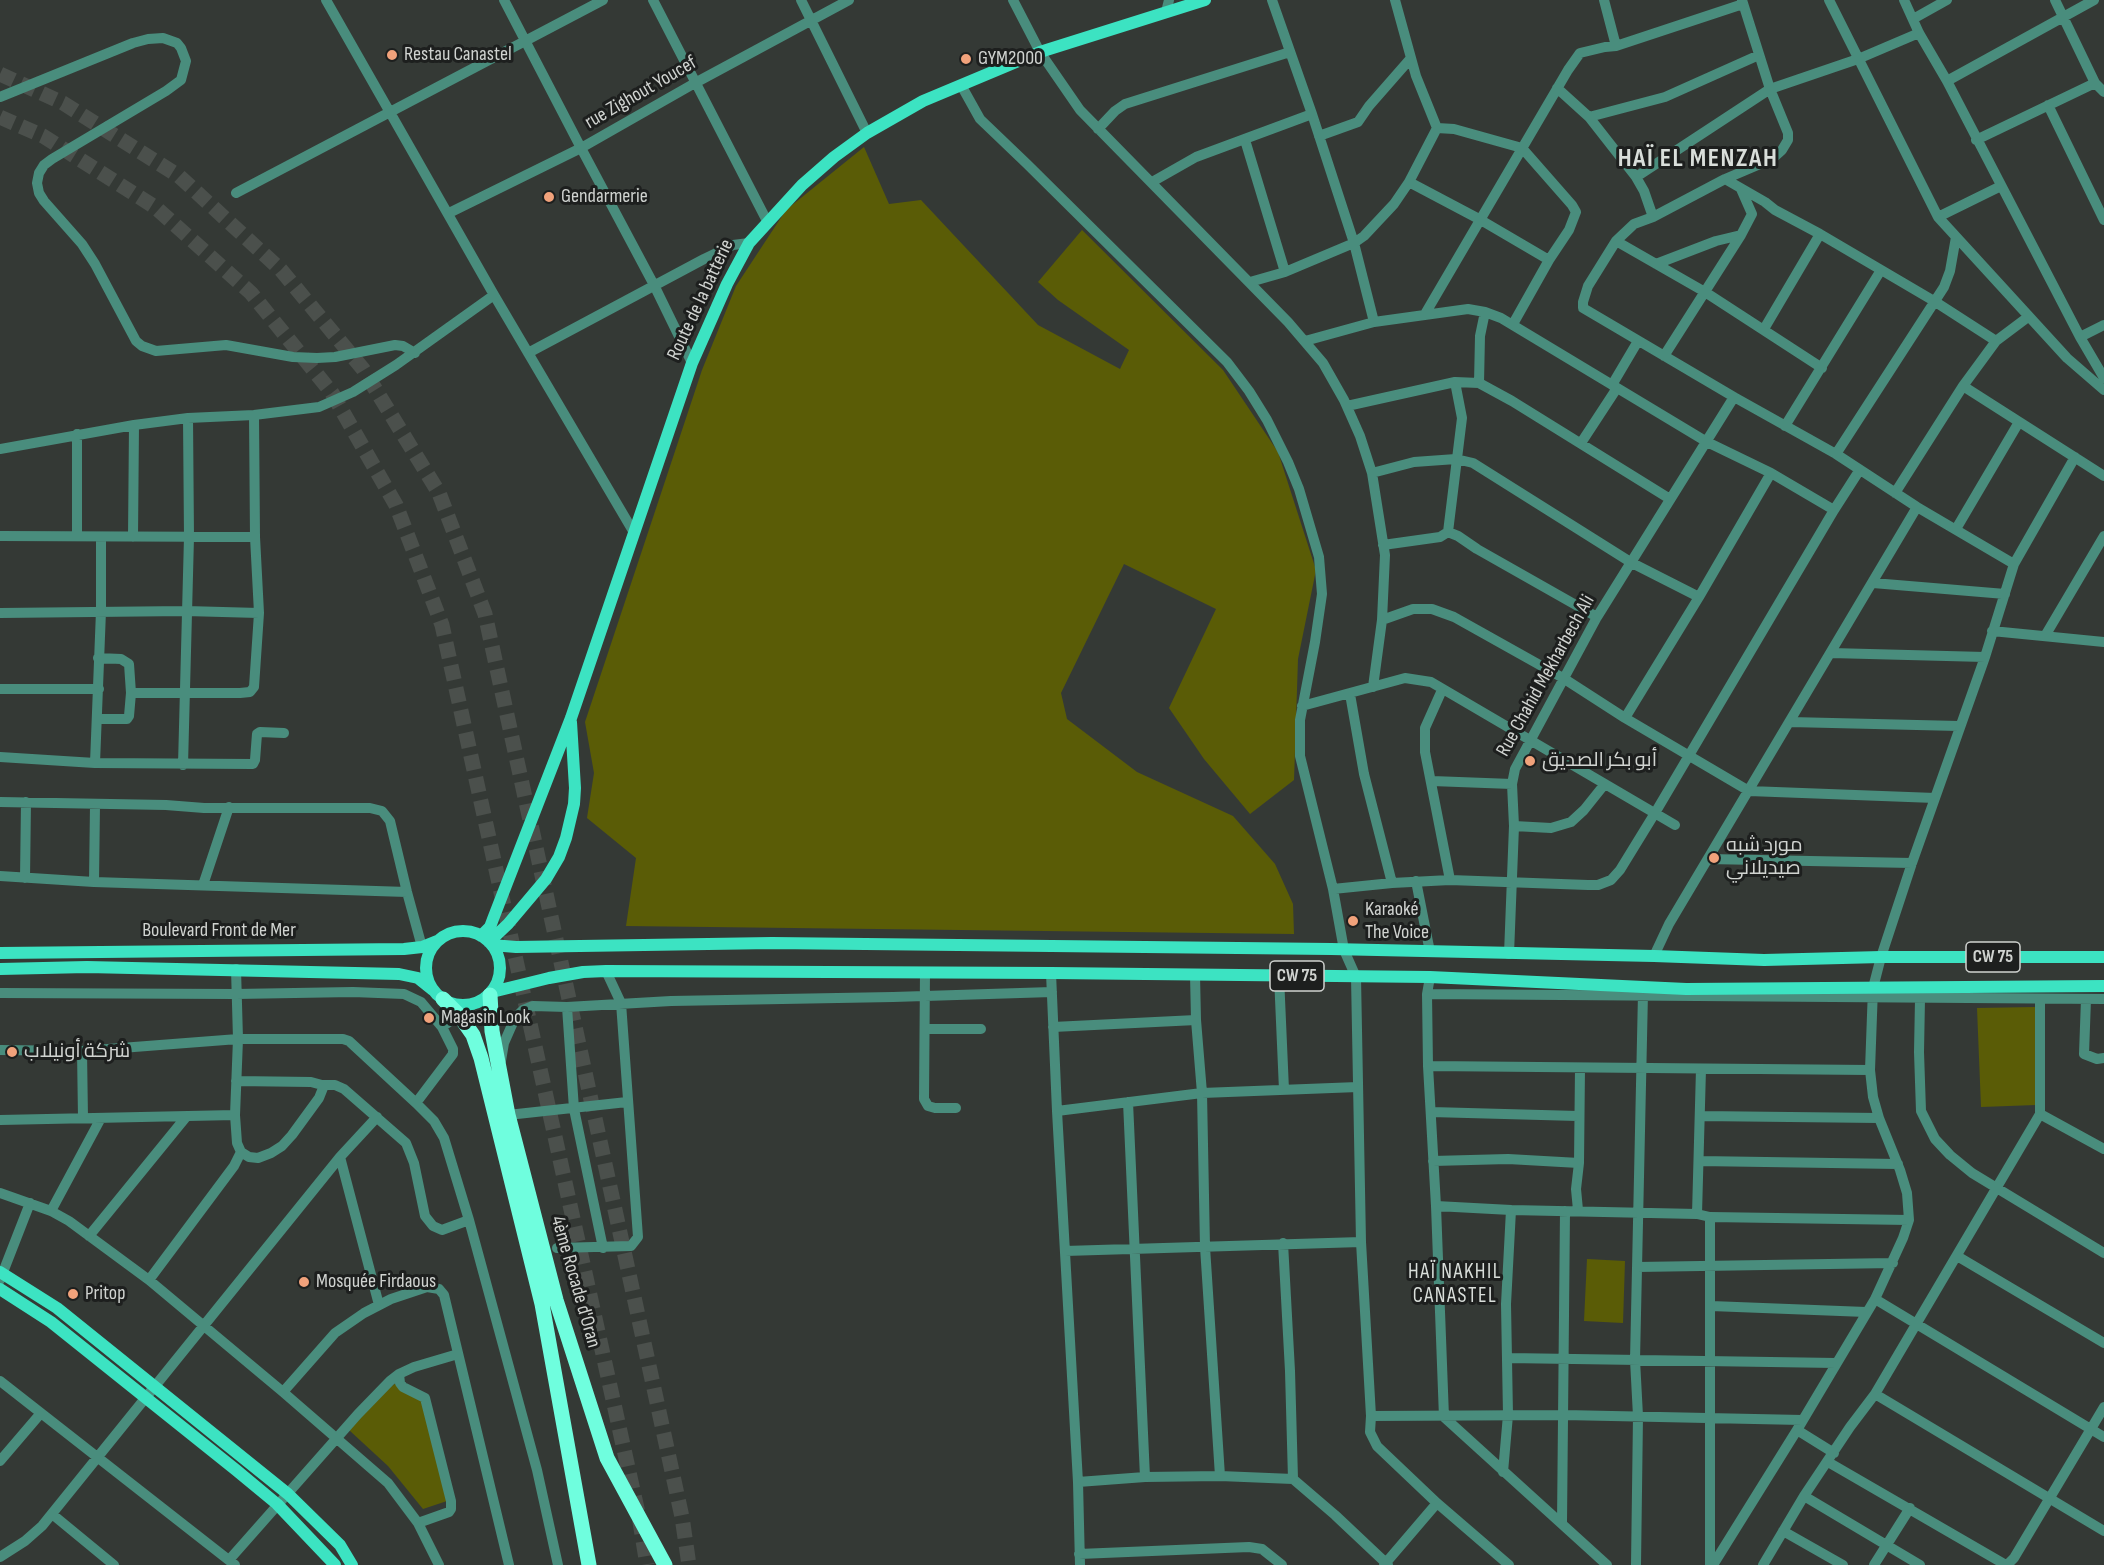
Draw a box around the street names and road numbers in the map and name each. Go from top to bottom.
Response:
street label: rue Zighout Youcef [581,51,701,135]
street label: Route de la batterie [663,236,739,364]
street label: Rue Chahid Mekharbech Ali [1492,591,1600,761]
street label: Boulevard Front de Mer [142,919,296,943]
road number: CW 75 [1966,942,2020,972]
road number: CW 75 [1270,961,1324,991]
street label: 4ème Rocade d'Oran [545,1213,605,1351]

